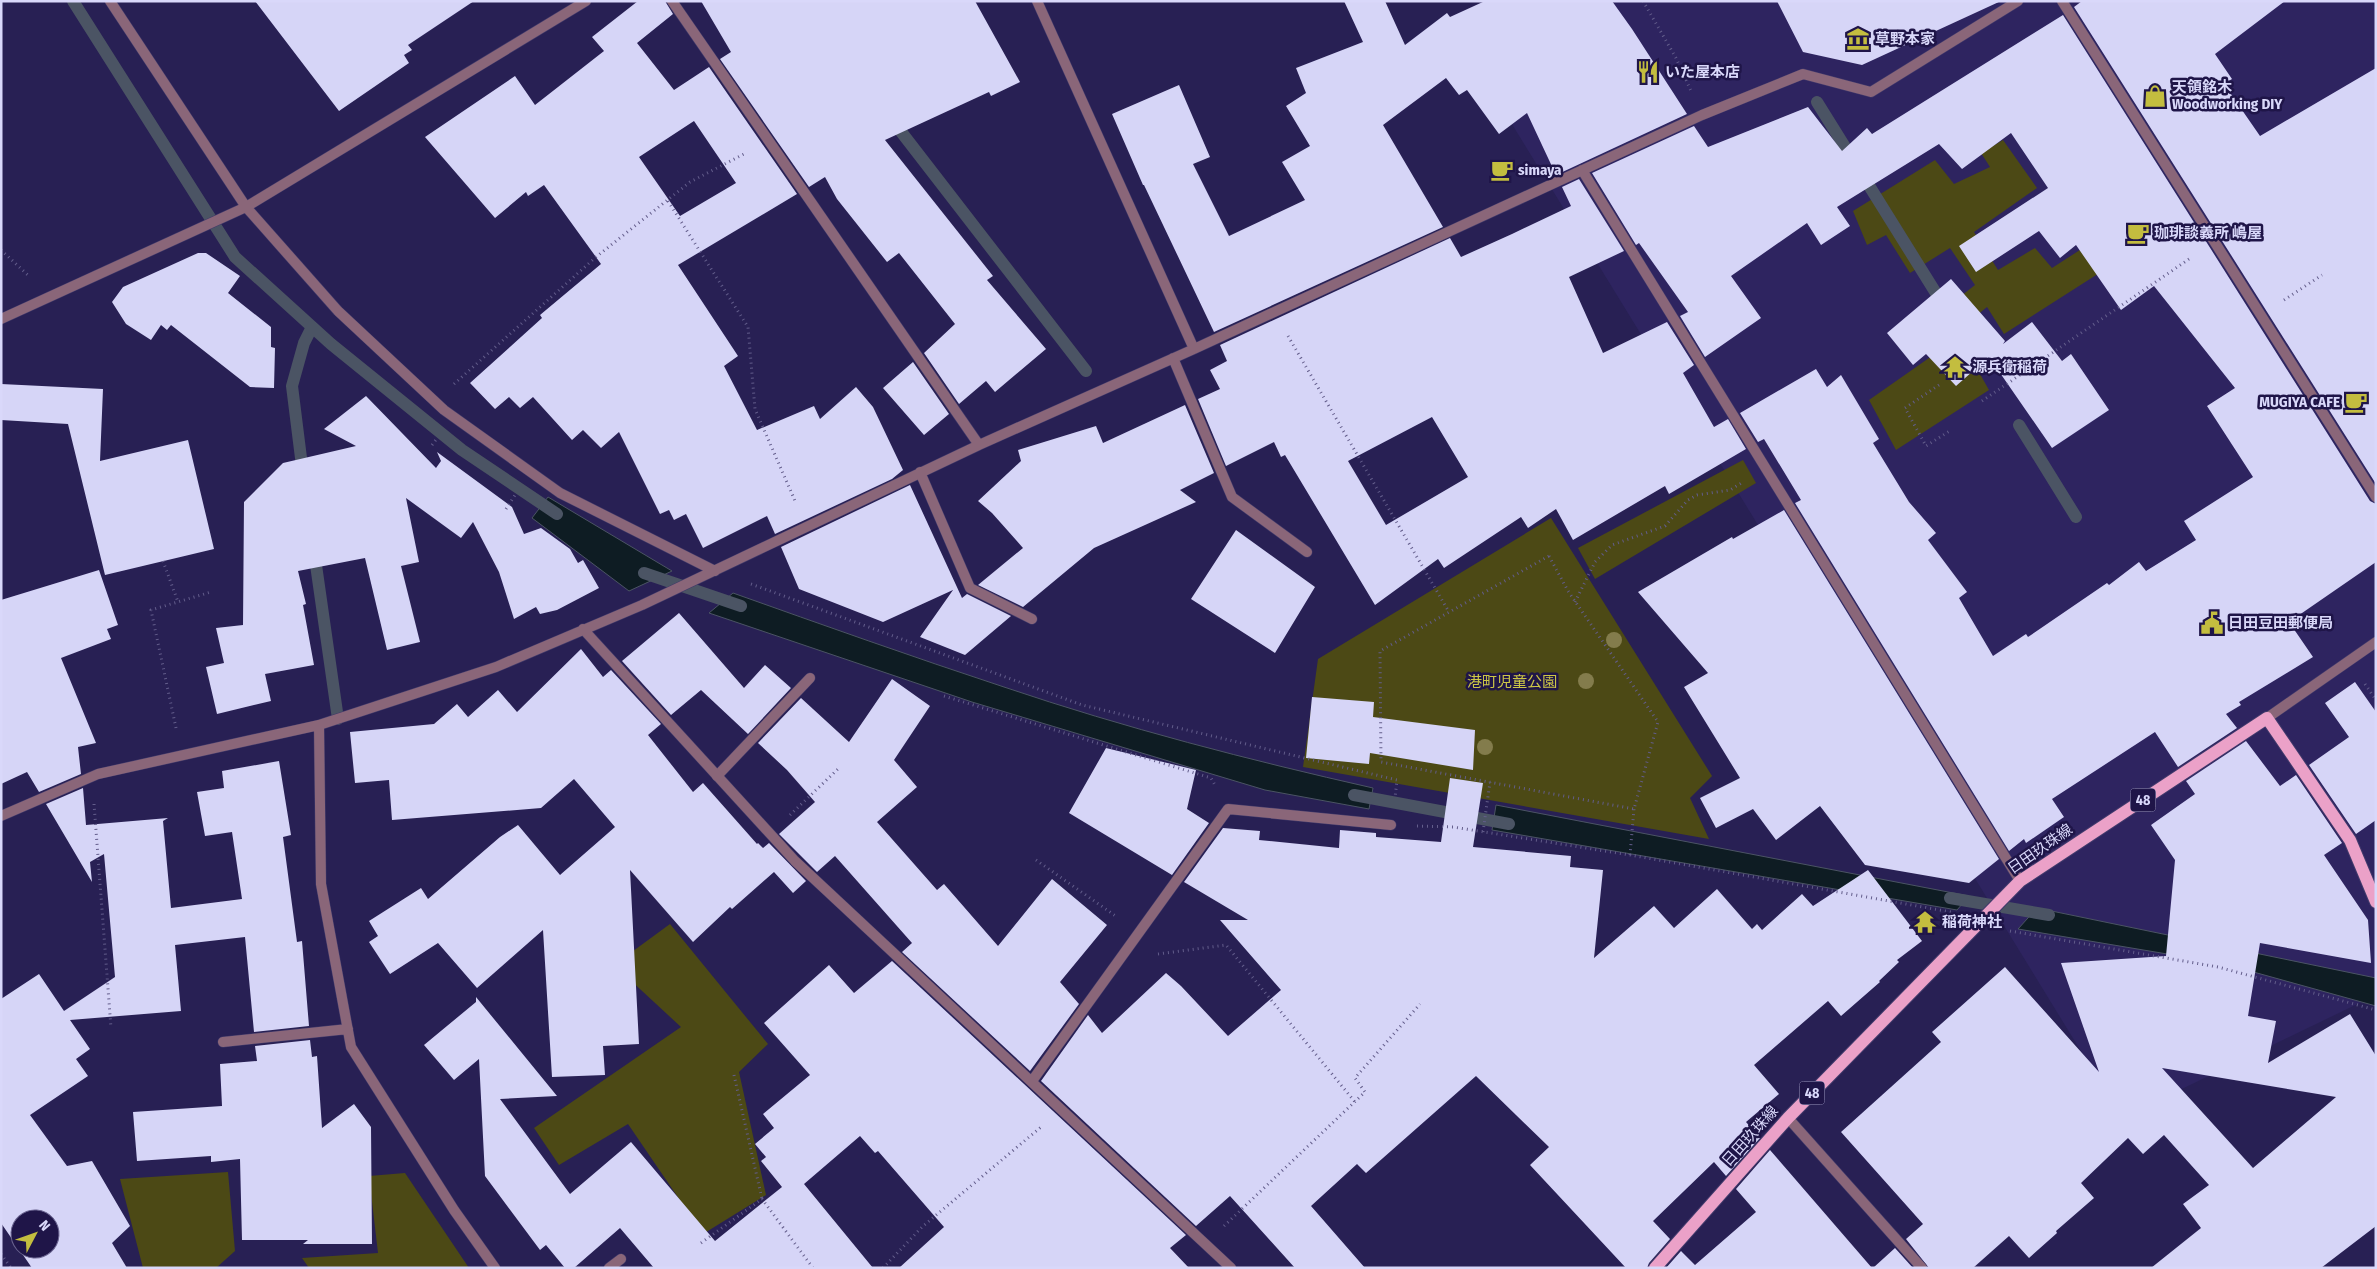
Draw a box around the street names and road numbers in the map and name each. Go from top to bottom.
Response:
road number: 48 [2130,788,2156,812]
street label: 日田玖珠線 [2004,820,2076,878]
road number: 48 [1800,1082,1824,1104]
street label: 日田玖珠線 [1718,1102,1782,1170]

